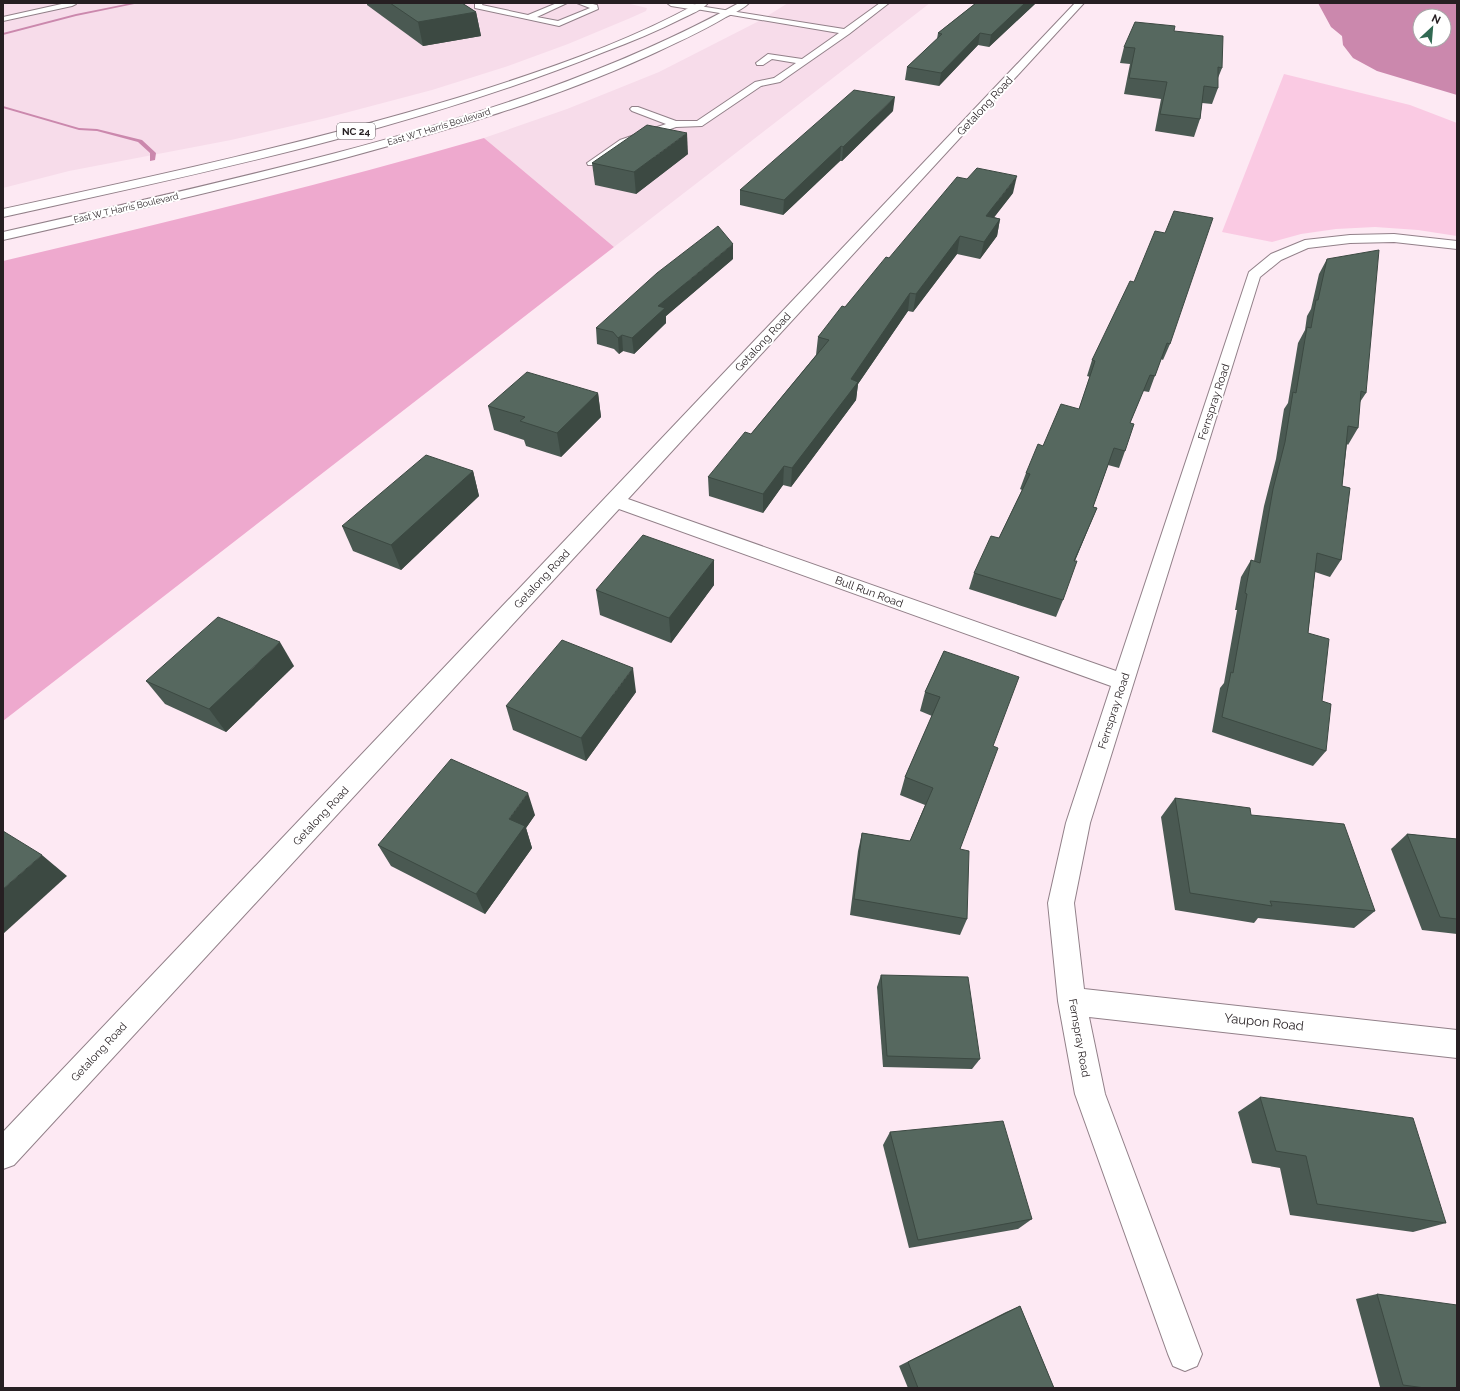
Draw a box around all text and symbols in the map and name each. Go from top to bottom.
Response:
north arrow [1412,8,1452,48]
text: N [1430,12,1443,27]
street label: Getalong Road [954,74,1016,138]
street label: East W T Harris Boulevard [386,106,492,147]
road number: NC 24 [337,123,375,139]
street label: East W T Harris Boulevard [73,191,180,225]
street label: Getalong Road [732,310,794,374]
street label: Fernspray Road [1196,362,1233,442]
street label: Getalong Road [511,547,573,611]
street label: Bull Run Road [833,574,905,610]
street label: Fernspray Road [1096,671,1133,751]
street label: Getalong Road [290,784,352,848]
street label: Fernspray Road [1066,998,1092,1078]
street label: Yaupon Road [1223,1010,1305,1034]
street label: Getalong Road [68,1020,130,1084]

